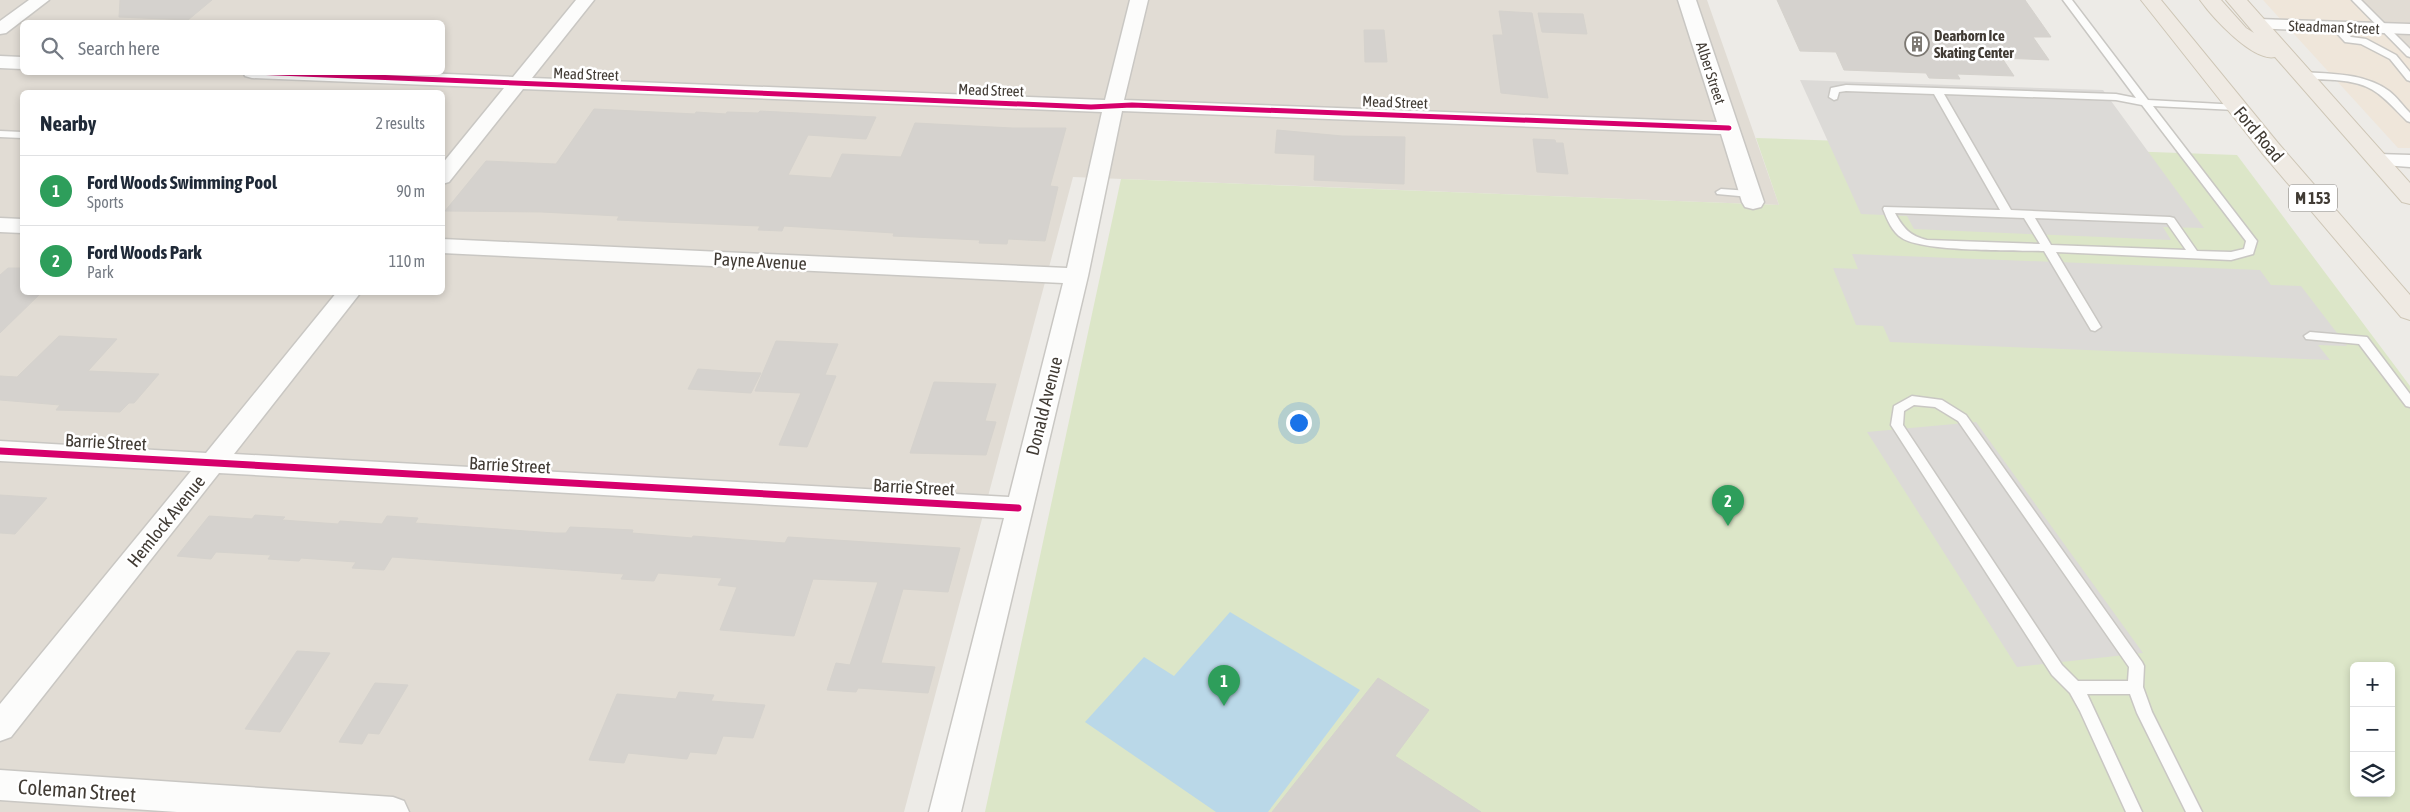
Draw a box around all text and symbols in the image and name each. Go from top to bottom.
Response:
street label: Steadman Street [2288,17,2380,37]
search box [20,20,445,75]
place label: Dearborn Ice Skating Center [1934,27,2014,61]
building icon: Dearborn Ice Skating Center [1904,31,1930,57]
icon: search [38,34,66,62]
text: Search here [78,37,160,59]
street label: Alber Street [1693,40,1729,106]
street label: Mead Street [553,64,619,84]
street label: Mead Street [958,80,1024,100]
street label: Mead Street [1362,92,1428,112]
street label: Ford Road [2230,102,2288,166]
text: Nearby [40,111,96,135]
text: 2 results [375,114,425,132]
text: Ford Woods Swimming Pool [87,171,277,193]
text: 1 [52,182,60,200]
text: 90 m [396,182,425,200]
road number: M 153 [2289,184,2337,212]
text: Sports [87,193,124,211]
text: Ford Woods Park [87,241,202,263]
street label: Payne Avenue [713,248,807,274]
text: 2 [52,252,60,270]
text: 110 m [389,252,425,270]
text: Park [87,263,114,281]
street label: Donald Avenue [1022,354,1066,458]
your location [1286,410,1312,436]
street label: Barrie Street [65,429,147,455]
street label: Barrie Street [469,452,551,478]
street label: Hemlock Avenue [123,471,209,571]
street label: Barrie Street [873,474,955,500]
pin: 2 [1712,485,1744,526]
map controls [2350,662,2395,797]
button: + [2350,662,2395,707]
pin: 1 [1208,665,1240,706]
button: − [2350,707,2395,752]
button: layers [2350,752,2395,797]
street label: Coleman Street [17,774,137,806]

